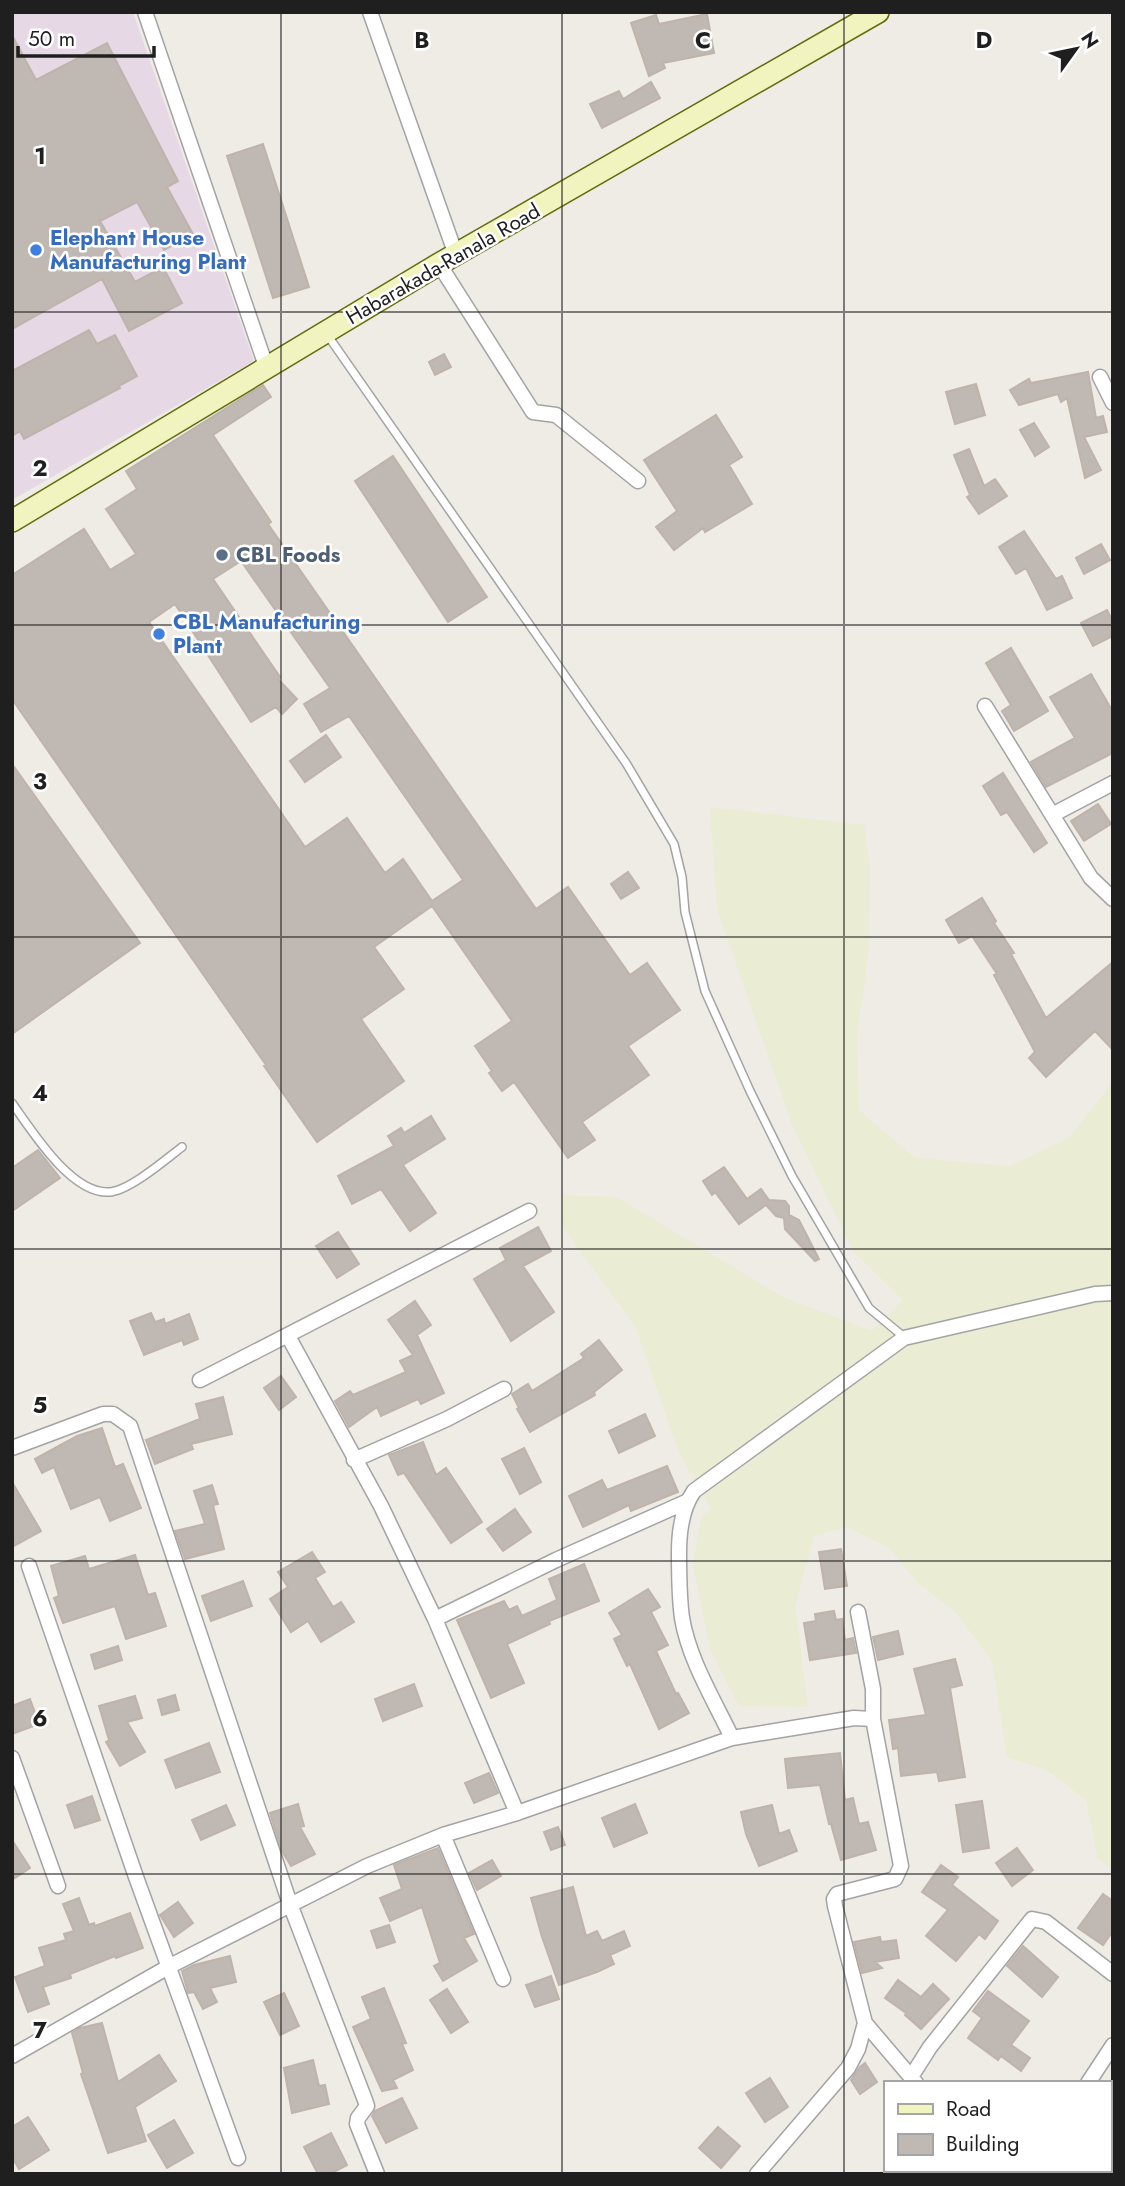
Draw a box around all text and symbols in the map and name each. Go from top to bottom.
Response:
scale bar [18,14,154,58]
north arrow [1041,14,1111,84]
text: B [414,23,430,57]
text: C [695,23,711,57]
text: D [976,23,993,57]
text: 50 m [28,24,75,54]
text: N [1074,26,1105,54]
text: 1 [34,139,46,173]
street label: Habarakada-Ranala Road [340,196,546,332]
place label: Elephant House Manufacturing Plant [50,223,247,277]
marker: Elephant House Manufacturing Plant [28,242,44,258]
text: 2 [32,451,48,485]
place label: CBL Foods [236,540,341,570]
marker: CBL Foods [214,547,230,563]
place label: CBL Manufacturing Plant [173,607,360,661]
marker: CBL Manufacturing Plant [151,626,167,642]
text: 3 [33,764,47,798]
text: 4 [32,1076,48,1110]
text: 5 [33,1388,47,1422]
text: 6 [32,1701,48,1735]
text: 7 [33,2013,47,2047]
legend [884,2081,1111,2172]
text: Road [946,2094,991,2124]
text: Building [946,2129,1019,2159]

